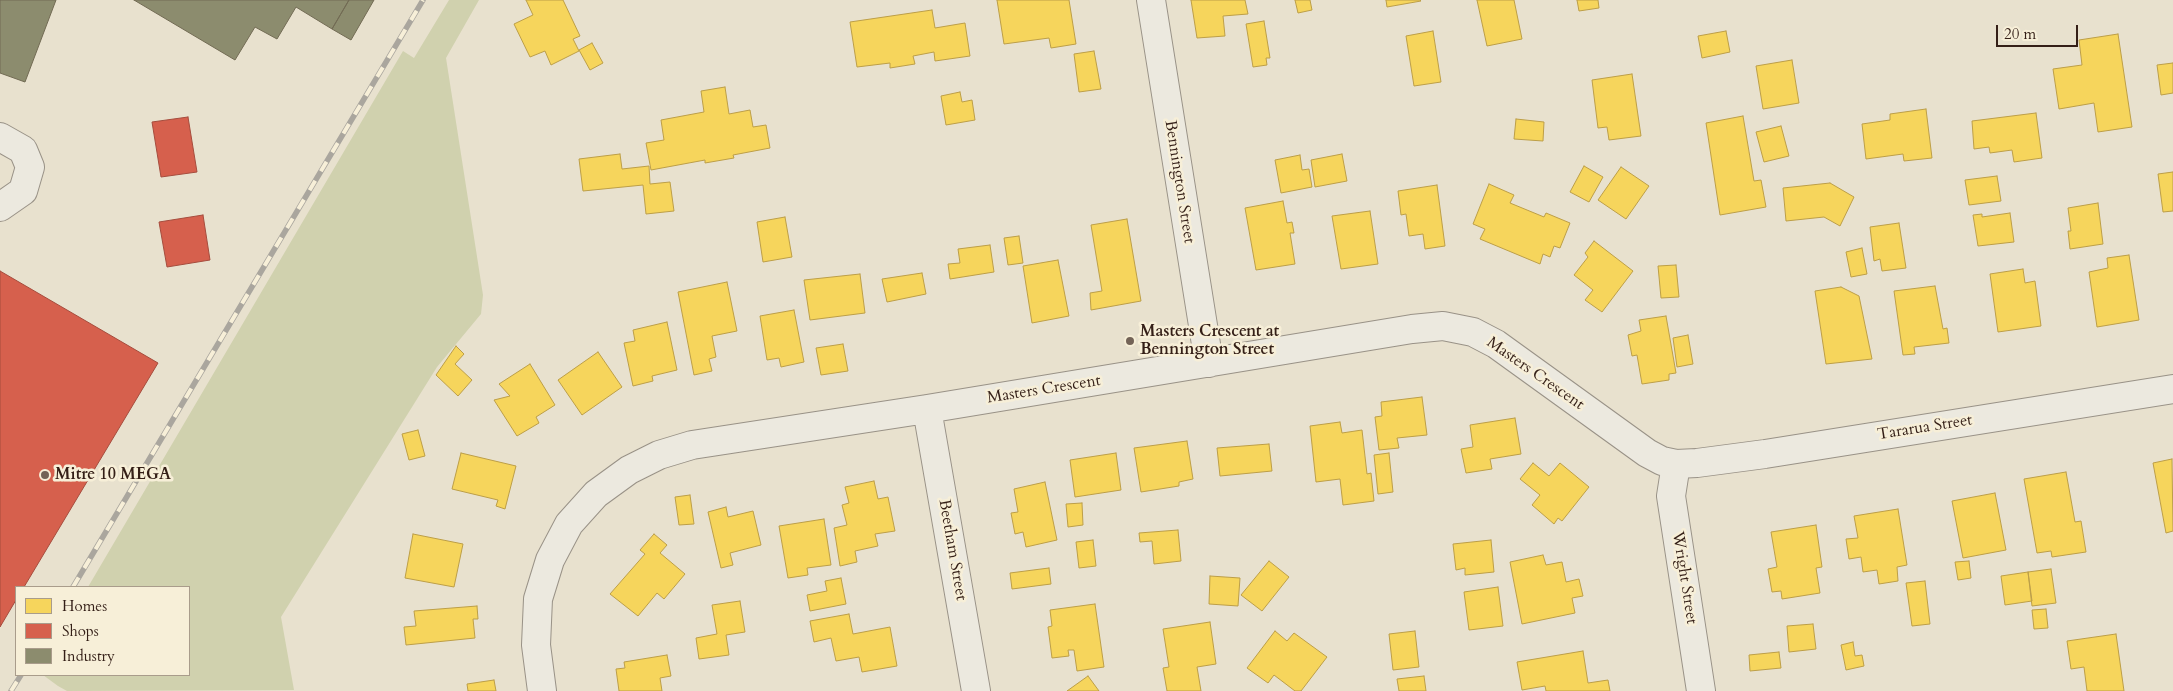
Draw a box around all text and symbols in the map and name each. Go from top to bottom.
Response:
scale bar [1998,15,2080,47]
text: 20 m [2004,24,2036,44]
street label: Bennington Street [1160,119,1198,245]
place label: Masters Crescent at Bennington Street [1140,322,1279,360]
street label: Masters Crescent [1483,333,1587,415]
marker: Masters Crescent at Bennington Street [1124,335,1136,347]
street label: Masters Crescent [986,372,1102,408]
street label: Tararua Street [1876,411,1974,445]
place label: Mitre 10 MEGA [55,465,171,485]
marker: Mitre 10 MEGA [39,469,51,481]
street label: Beetham Street [934,498,970,602]
street label: Wright Street [1667,530,1701,626]
legend [15,586,190,676]
text: Homes [62,596,107,616]
text: Shops [62,621,99,641]
text: Industry [62,646,115,666]

